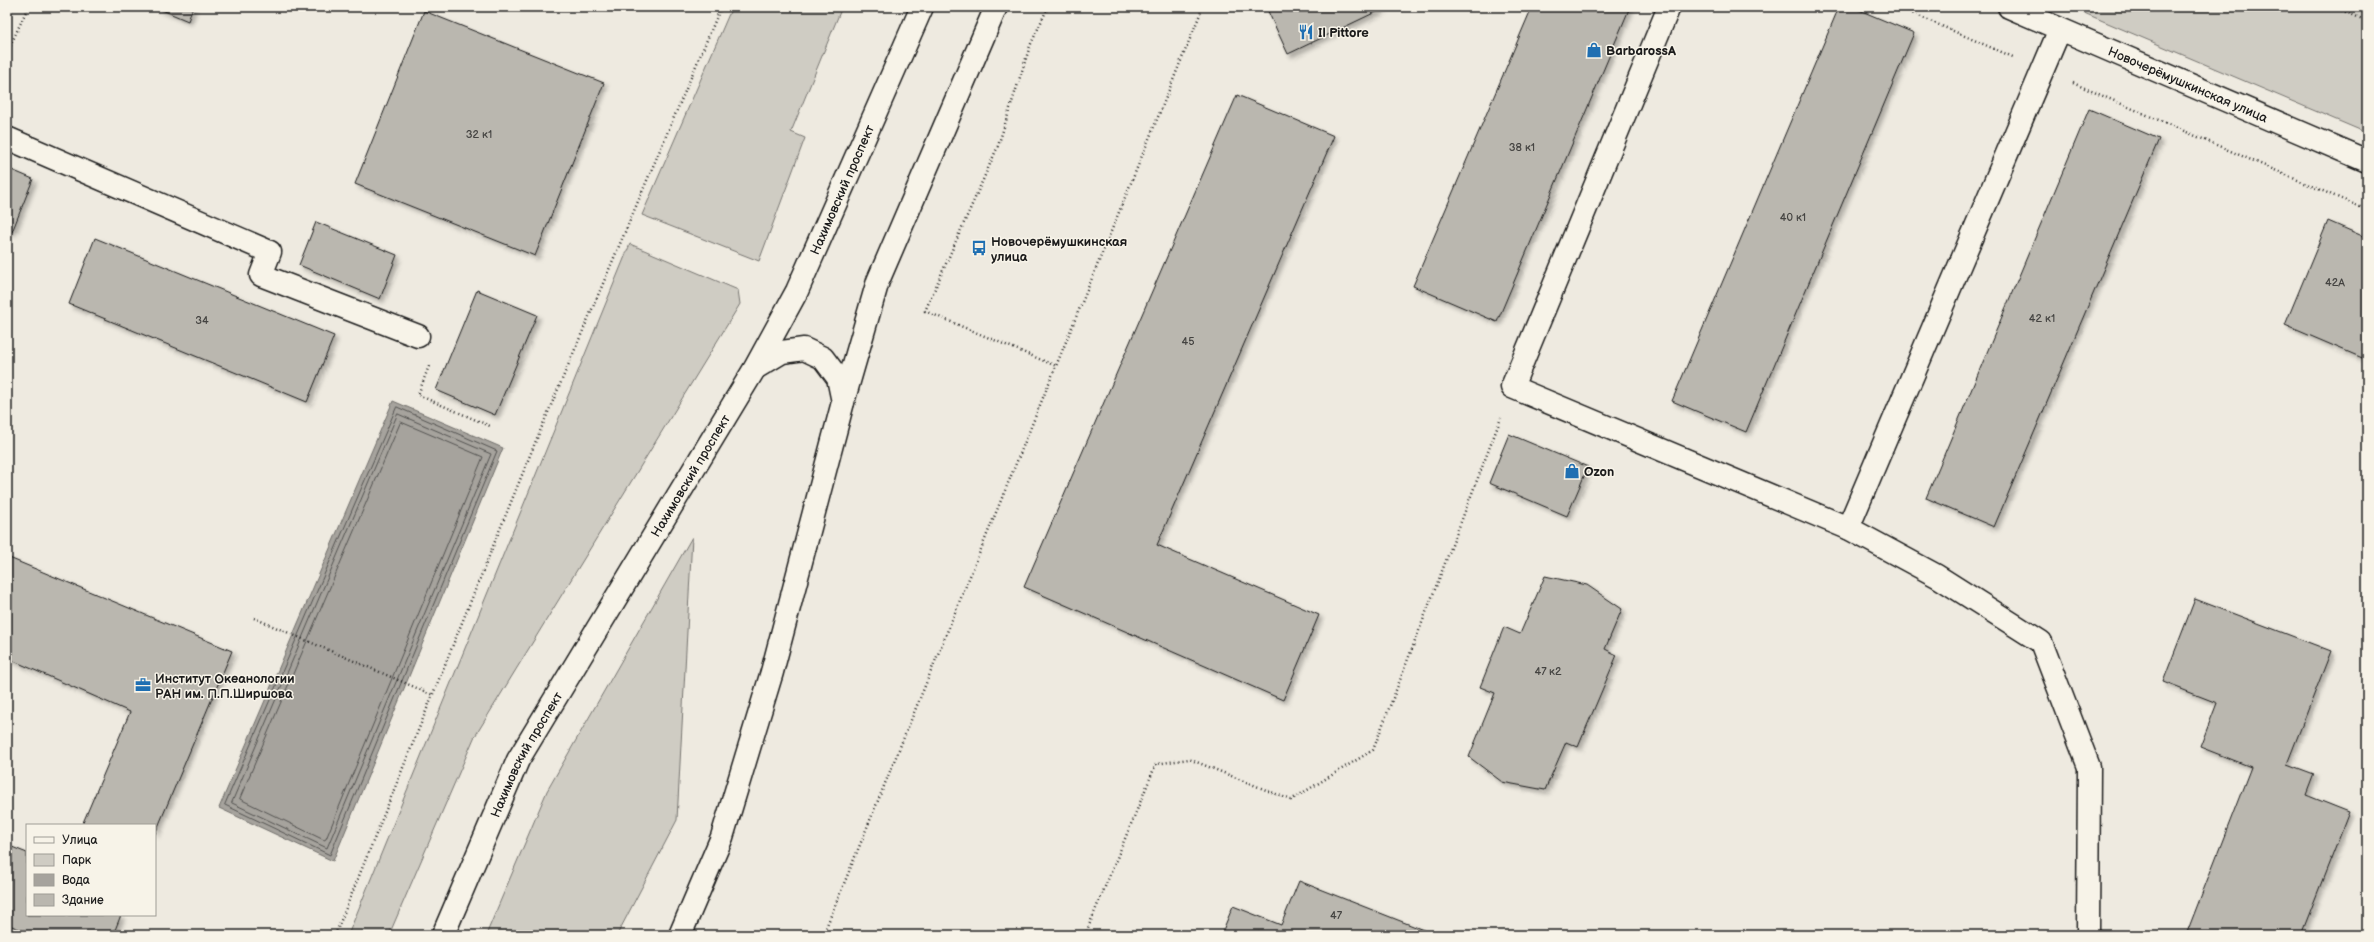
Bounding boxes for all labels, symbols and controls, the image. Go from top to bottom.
restaurant icon: Il Pittore [1297,23,1315,41]
place label: Il Pittore [1318,25,1369,41]
shop icon: BarbarossA [1585,41,1603,59]
place label: BarbarossA [1606,43,1676,59]
street label: Новочерёмушкинская улица [2105,44,2270,126]
street label: Нахимовский проспект [807,123,878,257]
house number: 32 к1 [466,128,492,141]
house number: 38 к1 [1509,141,1535,154]
house number: 40 к1 [1780,211,1806,224]
place label: Новочерёмушкинская улица [991,234,1127,265]
bus stop icon: Новочерёмушкинская улица [970,239,988,257]
house number: 42А [2325,276,2345,289]
house number: 42 к1 [2029,312,2055,325]
house number: 34 [195,314,209,327]
house number: 45 [1181,335,1195,348]
street label: Нахимовский проспект [648,412,734,540]
shop icon: Ozon [1563,462,1581,480]
place label: Ozon [1584,464,1614,480]
house number: 47 к2 [1535,665,1562,678]
place label: Институт Океанологии РАН им. П.П.Ширшова [155,671,294,702]
office icon: Институт Океанологии РАН им. П.П.Ширшова [134,676,152,694]
street label: Нахимовский проспект [487,689,566,820]
legend [26,824,156,916]
text: Улица [62,833,98,848]
text: Парк [62,853,92,868]
text: Вода [62,873,90,888]
text: Здание [62,893,104,908]
house number: 47 [1330,909,1343,922]

